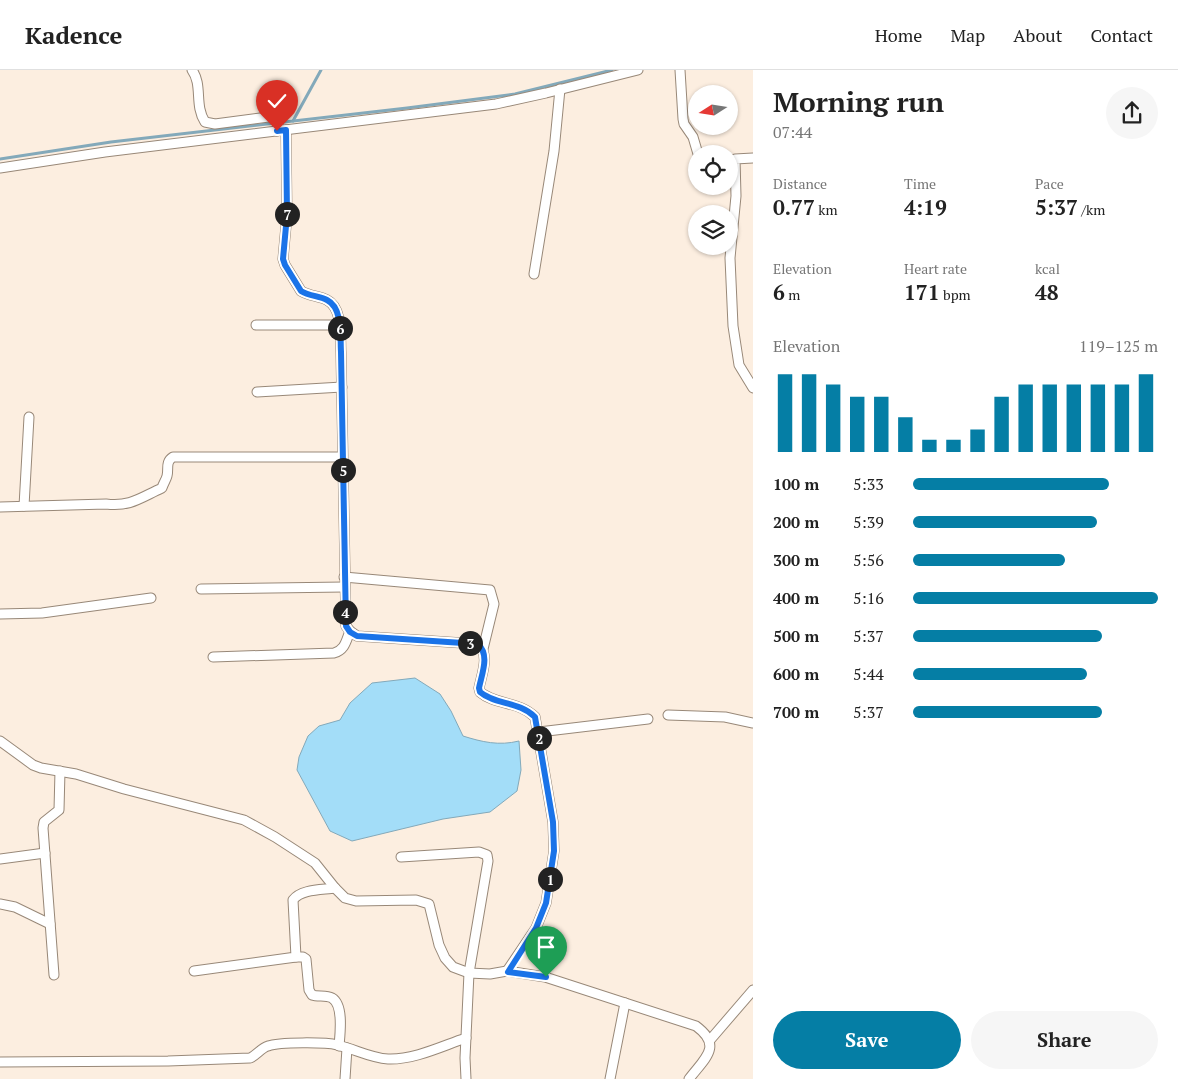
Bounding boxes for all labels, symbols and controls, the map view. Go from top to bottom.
text: Kadence [25,19,122,51]
text: Home [875,23,922,47]
text: Map [950,23,985,47]
text: About [1013,23,1062,47]
text: Contact [1090,23,1153,47]
pin [256,80,298,131]
text: Morning run [773,83,944,120]
north arrow [688,85,738,135]
map controls [688,85,738,255]
icon: check [263,87,291,115]
button: share [1106,87,1158,139]
text: 07:44 [773,121,812,143]
button: locate [688,145,738,195]
text: Distance [773,174,827,193]
text: Time [904,174,936,193]
text: Pace [1035,174,1064,193]
text: 0.77 [773,193,815,221]
text: 4:19 [904,193,947,221]
text: 5:37 [1035,193,1078,221]
text: km [815,200,838,219]
text: /km [1078,200,1105,219]
pin: 7 [274,202,300,226]
text: 7 [284,205,291,224]
button: layers [688,205,738,255]
text: Elevation [773,259,832,278]
text: Heart rate [904,259,967,278]
text: kcal [1035,259,1060,278]
text: 6 [773,278,785,306]
text: 171 [904,278,940,306]
text: 48 [1035,278,1059,306]
text: m [785,285,800,304]
text: bpm [940,285,971,304]
pin: 6 [328,316,352,340]
text: 6 [337,319,344,338]
text: Elevation [773,335,840,357]
text: 119–125 m [1079,335,1158,357]
pin: 5 [330,458,356,482]
text: 5 [340,461,347,480]
text: 100 m [773,473,819,495]
text: 5:33 [853,473,884,495]
text: 200 m [773,511,819,533]
text: 5:39 [853,511,884,533]
text: 300 m [773,549,819,571]
text: 5:56 [853,549,884,571]
text: 400 m [773,587,819,609]
text: 5:16 [853,587,884,609]
pin: 4 [332,600,358,624]
text: 4 [342,603,349,622]
text: 500 m [773,625,819,647]
text: 5:37 [853,625,884,647]
pin: 3 [458,630,482,656]
text: 3 [467,634,474,653]
text: 600 m [773,663,819,685]
text: 5:44 [853,663,884,685]
text: 700 m [773,701,819,723]
text: 5:37 [853,701,884,723]
pin: 2 [526,726,552,750]
text: 2 [536,729,543,748]
pin: 1 [538,866,562,892]
text: 1 [547,870,554,889]
pin [525,926,567,977]
icon: arrive [532,933,560,961]
button: Save [773,1011,961,1069]
button: Share [971,1011,1158,1069]

